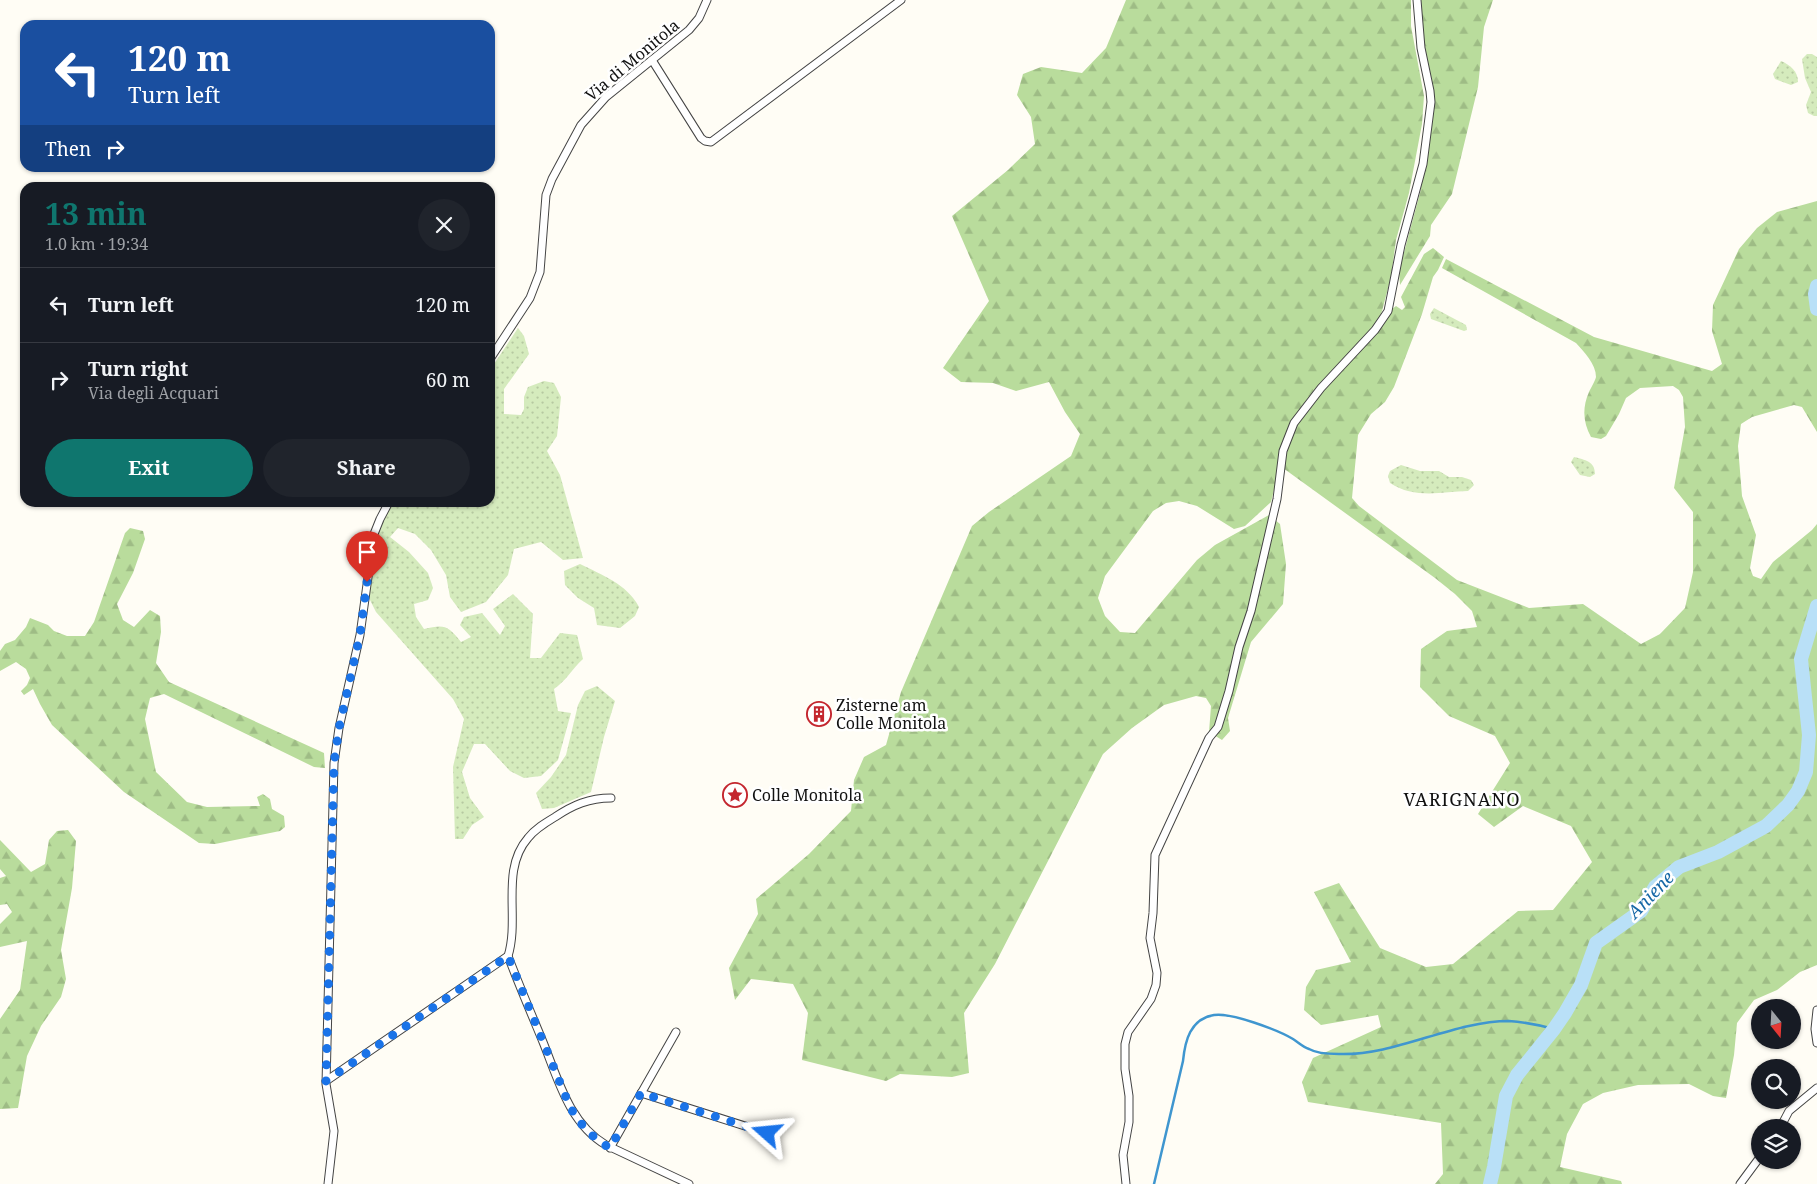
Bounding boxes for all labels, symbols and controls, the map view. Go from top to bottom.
street label: Via di Monitola [580,14,684,106]
text: 120 m [128,34,231,81]
icon: left [45,40,110,105]
text: Turn left [128,79,220,109]
icon: right [101,135,129,163]
text: Then [45,136,91,162]
text: 13 min [45,193,147,234]
button: close [418,199,470,251]
text: 1.0 km · 19:34 [45,233,148,255]
icon: left [45,291,73,319]
text: Turn left [88,292,174,318]
text: 120 m [415,292,470,318]
text: Turn right [88,356,188,382]
icon: right [45,366,73,394]
text: 60 m [426,367,470,393]
text: Via degli Acquari [88,382,219,404]
button: Exit [45,439,253,497]
button: Share [263,439,470,497]
pin [346,531,388,582]
icon: arrive [353,538,381,566]
place label: Zisterne am Colle Monitola [836,694,946,734]
building icon: Zisterne am Colle Monitola [806,701,832,727]
place icon: Colle Monitola [722,782,748,808]
place label: Colle Monitola [752,784,862,806]
district label: VARIGNANO [1403,787,1521,811]
water label: Aniene [1620,865,1679,925]
north arrow [1751,999,1801,1049]
map controls [1751,999,1801,1169]
button: search [1751,1059,1801,1109]
position arrow [740,1106,792,1158]
button: layers [1751,1119,1801,1169]

